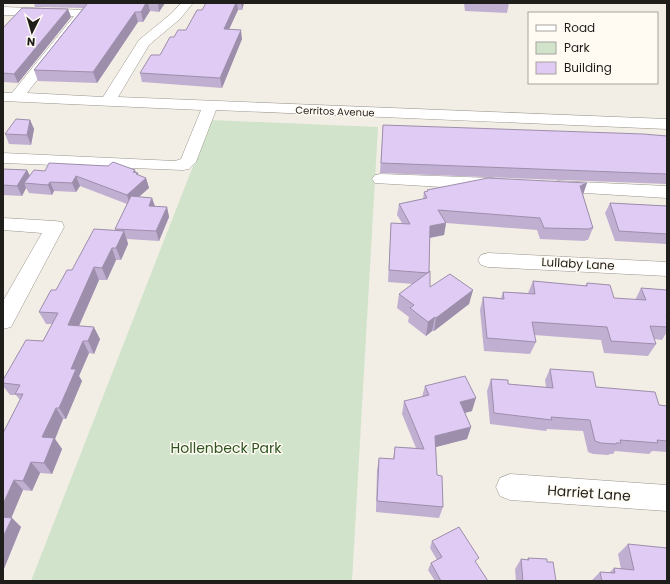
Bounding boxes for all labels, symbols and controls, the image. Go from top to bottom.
north arrow [12,12,52,52]
legend [528,12,658,84]
text: Road [564,19,595,36]
text: N [26,34,36,50]
text: Park [564,39,591,56]
text: Building [564,59,612,76]
street label: Cerritos Avenue [295,103,375,120]
street label: Lullaby Lane [541,253,615,274]
park label: Hollenbeck Park [171,438,282,458]
street label: Harriet Lane [547,480,632,506]

